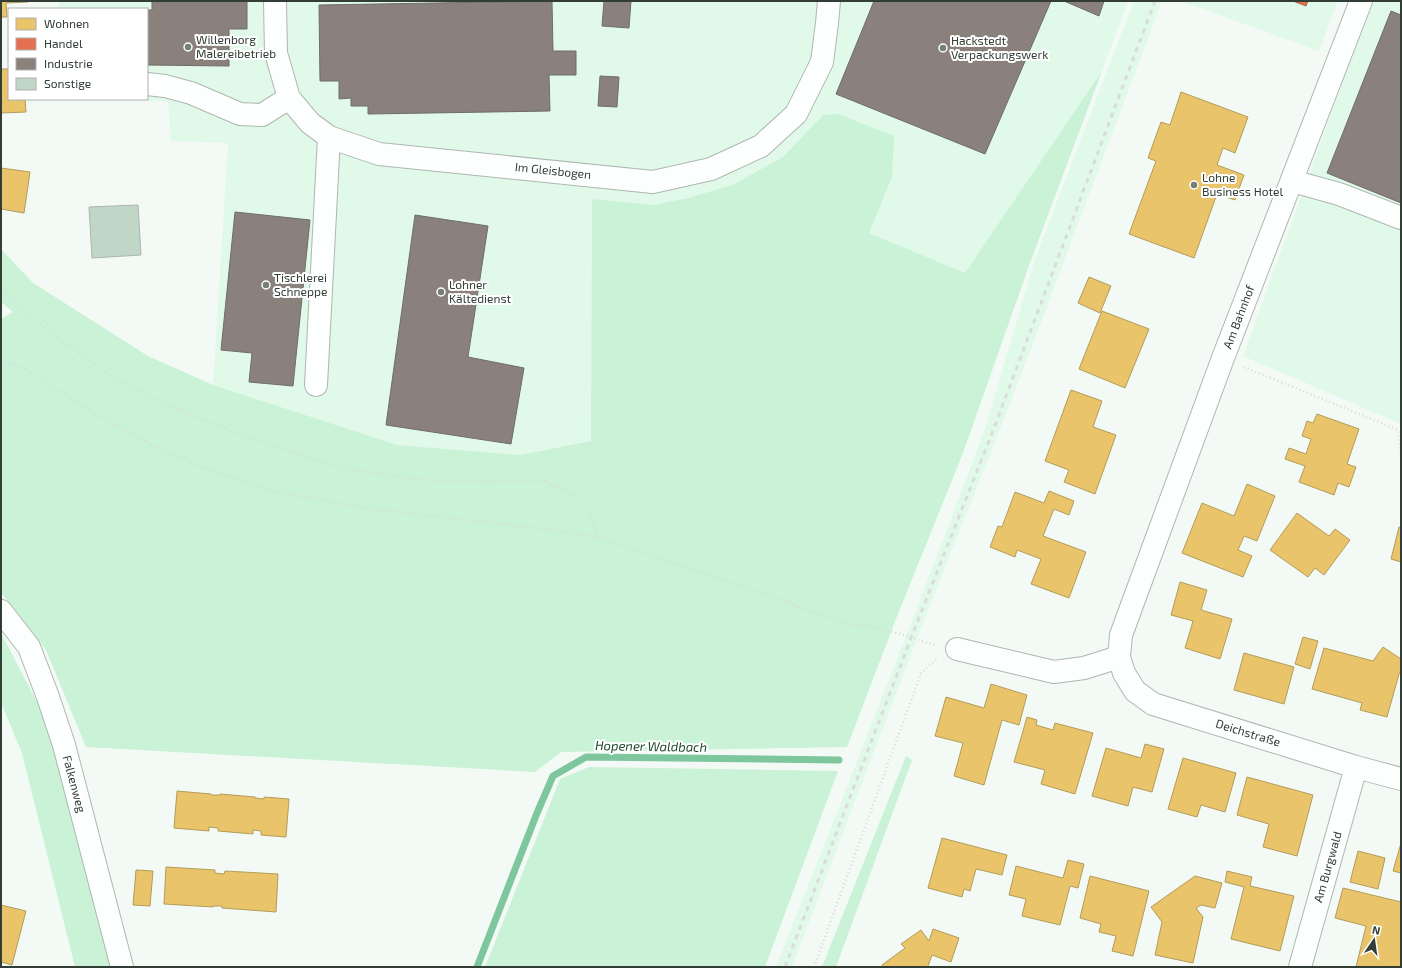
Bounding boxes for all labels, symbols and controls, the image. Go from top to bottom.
legend [8,8,148,100]
text: Wohnen [44,16,89,30]
place label: Willenborg Malereibetrieb [196,32,276,60]
place label: Hackstedt Verpackungswerk [951,33,1048,61]
text: Handel [44,36,83,50]
marker: Willenborg Malereibetrieb [183,42,193,52]
marker: Hackstedt Verpackungswerk [938,43,948,53]
text: Industrie [44,56,93,70]
text: Sonstige [44,76,91,90]
street label: Im Gleisbogen [514,159,592,181]
place label: Lohne Business Hotel [1202,170,1283,198]
marker: Lohne Business Hotel [1189,180,1199,190]
place label: Tischlerei Schneppe [274,270,327,298]
place label: Lohner Kältedienst [449,277,512,305]
marker: Tischlerei Schneppe [261,280,271,290]
street label: Am Bahnhof [1220,282,1257,350]
marker: Lohner Kältedienst [436,287,446,297]
street label: Deichstraße [1214,716,1282,749]
water label: Hopener Waldbach [595,737,707,755]
street label: Falkenweg [61,754,89,814]
street label: Am Burgwald [1310,830,1344,904]
north arrow [1354,920,1394,960]
text: N [1371,923,1382,937]

